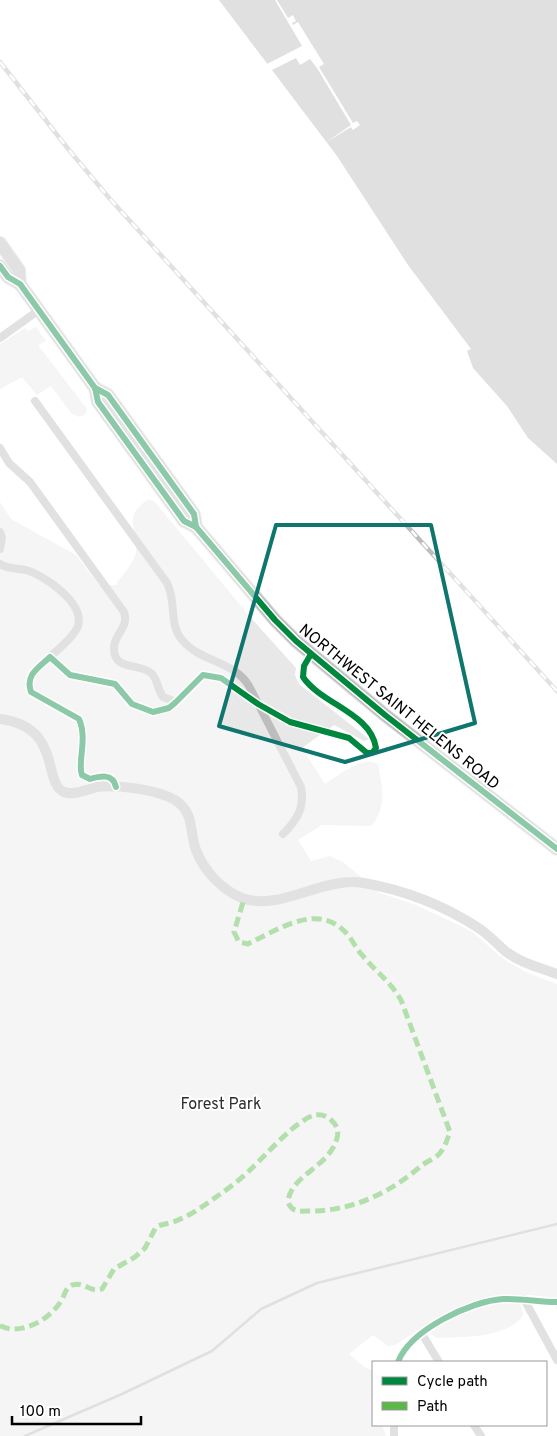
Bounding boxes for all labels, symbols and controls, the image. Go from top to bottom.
street label: NORTHWEST SAINT HELENS ROAD [294,620,503,795]
park label: Forest Park [180,1095,262,1115]
legend [372,1361,547,1426]
text: Cycle path [417,1373,488,1392]
scale bar [12,1394,141,1426]
text: Path [417,1398,448,1417]
text: 100 m [20,1403,61,1422]

